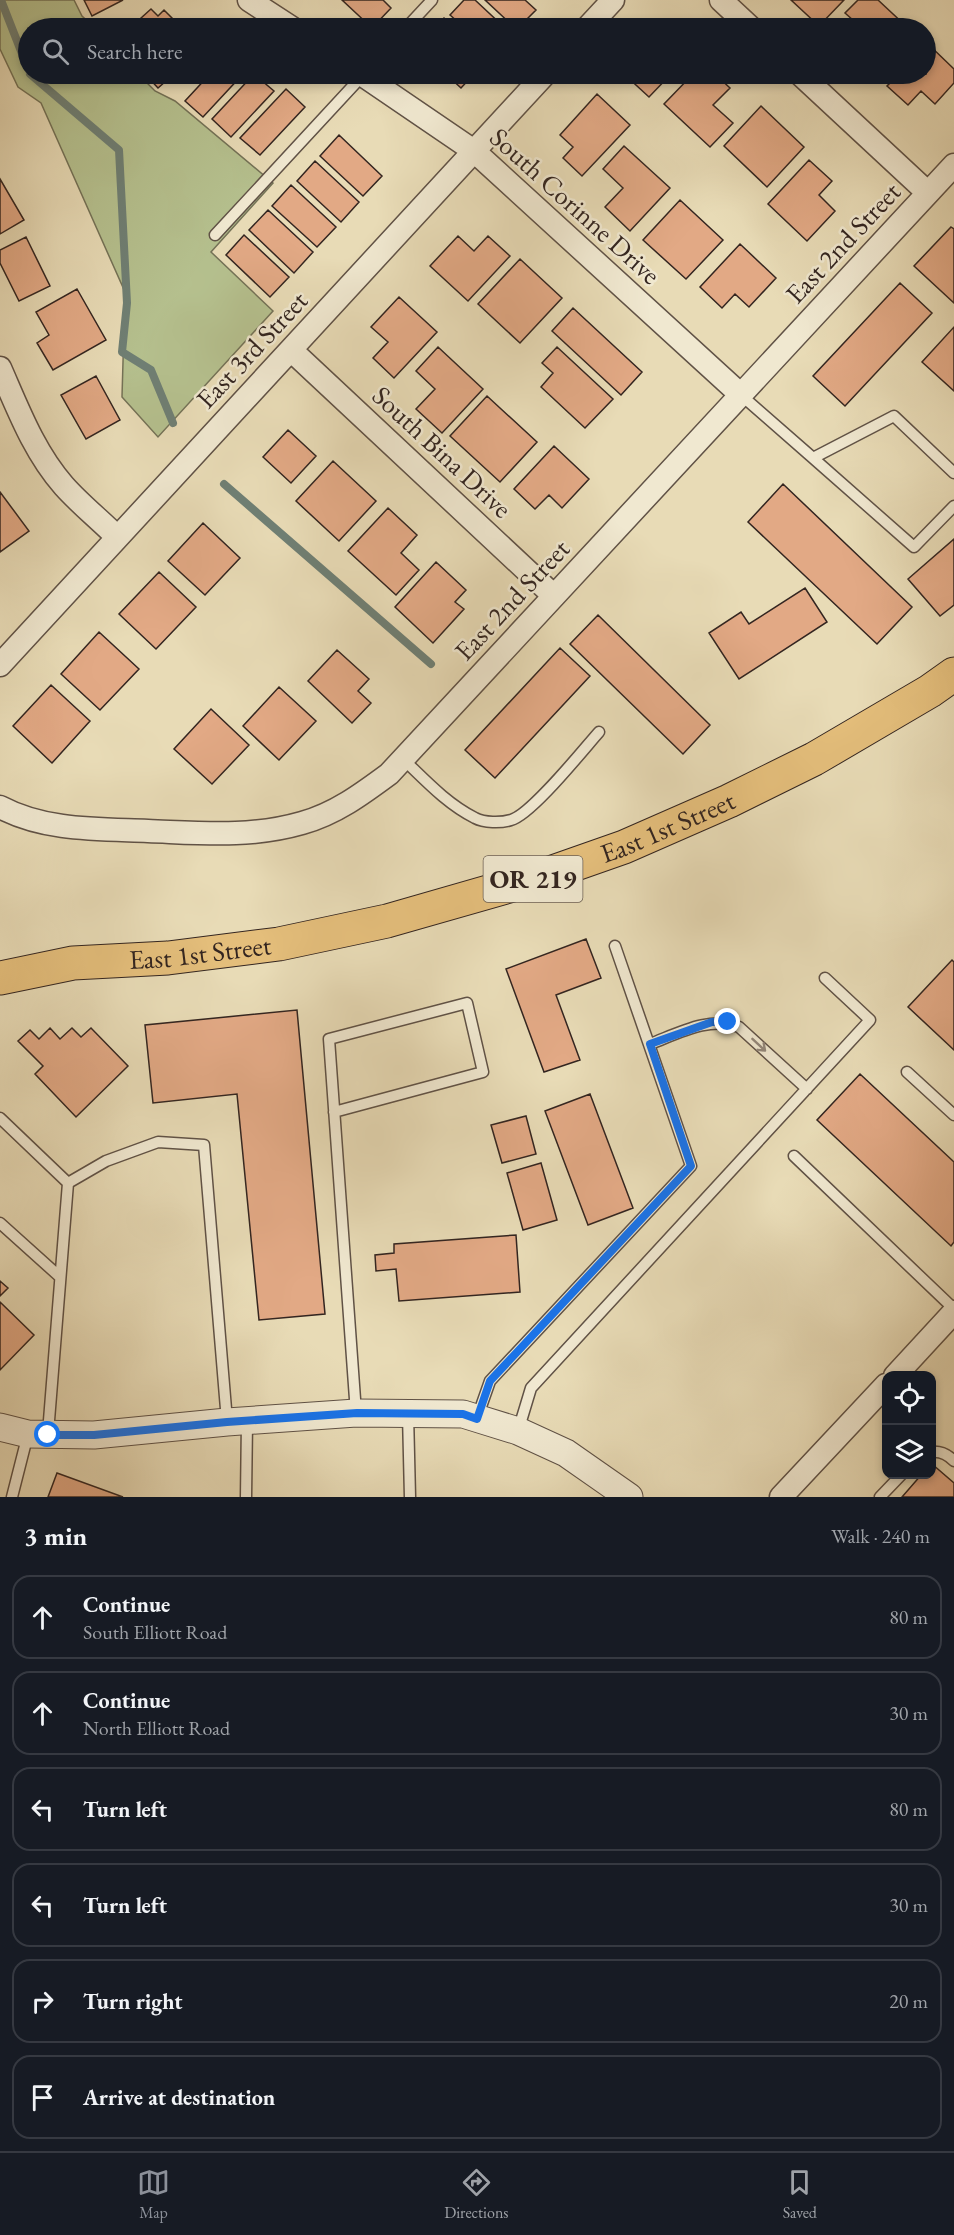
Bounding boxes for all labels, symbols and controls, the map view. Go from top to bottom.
search box [18,18,936,84]
icon: search [39,35,72,68]
text: Search here [87,37,182,66]
street label: South Corinne Drive [483,120,668,292]
street label: East 2nd Street [777,174,908,311]
street label: East 3rd Street [188,283,315,416]
street label: South Bina Drive [365,378,520,525]
street label: East 2nd Street [446,531,577,668]
street label: East 1st Street [596,783,741,871]
road number: OR 219 [484,856,582,902]
street label: East 1st Street [128,927,274,977]
route end [714,1008,740,1034]
one-way arrow [752,1038,767,1052]
map controls [882,1371,936,1479]
button: locate [882,1371,936,1425]
route start [34,1421,60,1447]
button: layers [882,1425,936,1479]
text: 3 min [24,1519,87,1553]
text: Walk · 240 m [831,1523,930,1549]
text: Continue [83,1590,170,1619]
icon: ahead [26,1601,59,1634]
text: 80 m [889,1604,928,1630]
text: South Elliott Road [83,1619,227,1645]
text: Continue [83,1686,170,1715]
icon: ahead [26,1697,59,1730]
text: 30 m [889,1700,928,1726]
text: North Elliott Road [83,1715,230,1741]
icon: left [26,1793,59,1826]
text: Turn left [83,1795,167,1824]
text: 80 m [889,1796,928,1822]
icon: left [26,1889,59,1922]
text: Turn left [83,1891,167,1920]
text: 30 m [889,1892,928,1918]
icon: right [26,1985,59,2018]
text: Turn right [83,1987,182,2016]
text: 20 m [889,1988,928,2014]
icon: arrive [26,2081,59,2114]
text: Arrive at destination [83,2083,275,2112]
tab: Map [137,2166,170,2223]
tab: Directions [444,2166,509,2223]
tab: Saved [783,2166,817,2223]

